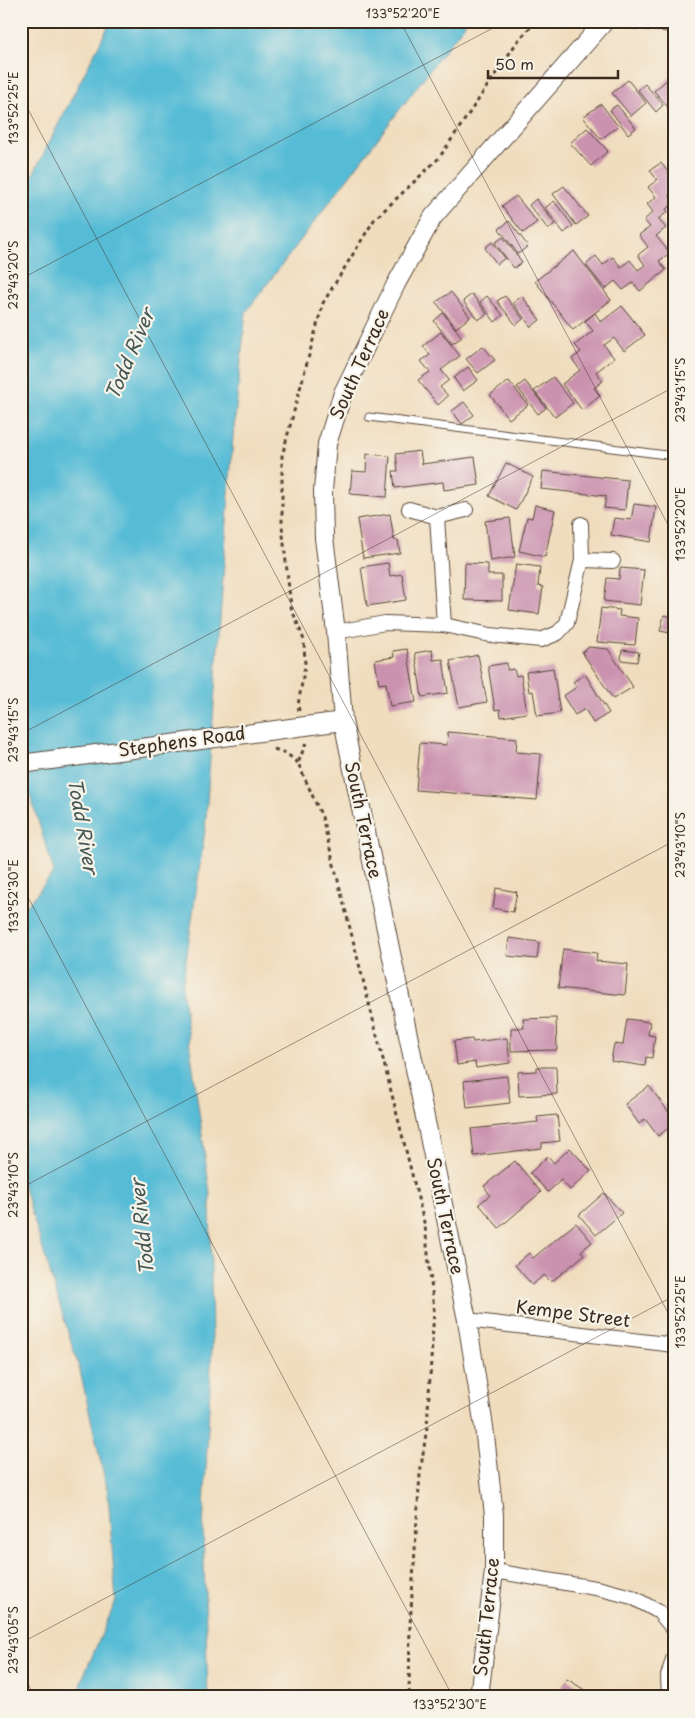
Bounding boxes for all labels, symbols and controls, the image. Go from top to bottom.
text: 133°52'20"E [366,4,440,22]
scale bar [488,48,618,80]
text: 50 m [495,52,534,75]
text: 133°52'25"E [4,71,22,145]
text: 23°43'20"S [4,241,22,309]
water label: Todd River [97,301,162,403]
street label: South Terrace [322,304,395,423]
text: 23°43'15"S [671,358,689,422]
text: 133°52'20"E [671,487,689,561]
text: 23°43'15"S [4,698,22,762]
street label: Stephens Road [116,718,247,763]
street label: South Terrace [339,759,390,881]
water label: Todd River [62,776,107,878]
text: 23°43'10"S [671,812,689,878]
text: 133°52'30"E [4,859,22,933]
text: 23°43'10"S [4,1152,22,1218]
street label: South Terrace [421,1155,472,1277]
water label: Todd River [122,1175,160,1276]
text: 133°52'25"E [671,1275,689,1349]
street label: Kempe Street [515,1292,632,1333]
street label: South Terrace [466,1556,505,1677]
text: 23°43'05"S [4,1606,22,1674]
text: 133°52'30"E [413,1695,487,1713]

